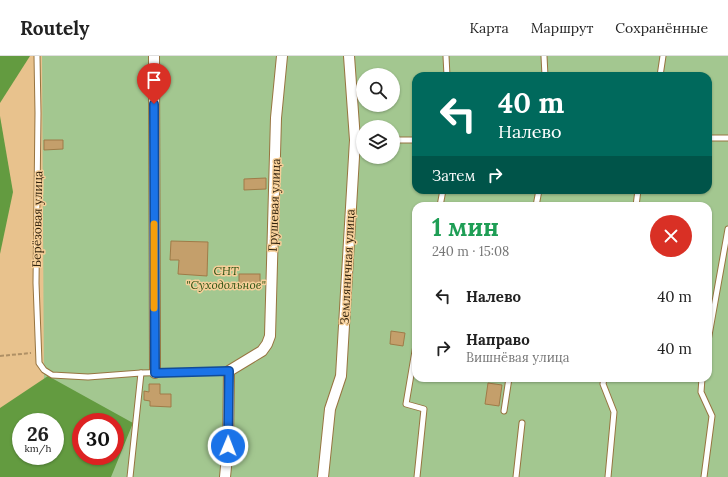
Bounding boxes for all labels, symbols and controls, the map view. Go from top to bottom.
text: Routely [20,16,90,40]
text: Карта [469,19,509,37]
text: Маршрут [531,19,593,37]
text: Сохранённые [615,19,708,37]
pin [137,63,171,104]
map controls [356,68,400,164]
button: search [356,68,400,112]
icon: arrive [143,69,165,91]
text: 40 m [498,85,564,121]
icon: left [432,88,484,140]
button: layers [356,120,400,164]
text: Налево [498,120,562,143]
street label: Грушевая улица [265,158,283,252]
icon: right [484,164,506,186]
text: Затем [432,166,476,185]
street label: Берёзовая улица [29,170,45,268]
street label: Земляничная улица [336,209,358,325]
text: 1 мин [432,212,499,243]
button: close [650,215,692,257]
text: 240 m · 15:08 [432,243,509,260]
park label: СНТ "Суходольное" [186,263,266,292]
icon: left [432,285,454,307]
text: Налево [466,287,521,306]
text: 40 m [657,287,692,306]
text: Направо [466,330,530,349]
icon: right [432,337,454,359]
text: 40 m [657,339,692,358]
text: Вишнёвая улица [466,349,570,366]
speed limit sign: 30 [72,413,124,465]
text: 26 [27,421,49,446]
position arrow [207,425,249,467]
text: km/h [24,442,52,455]

